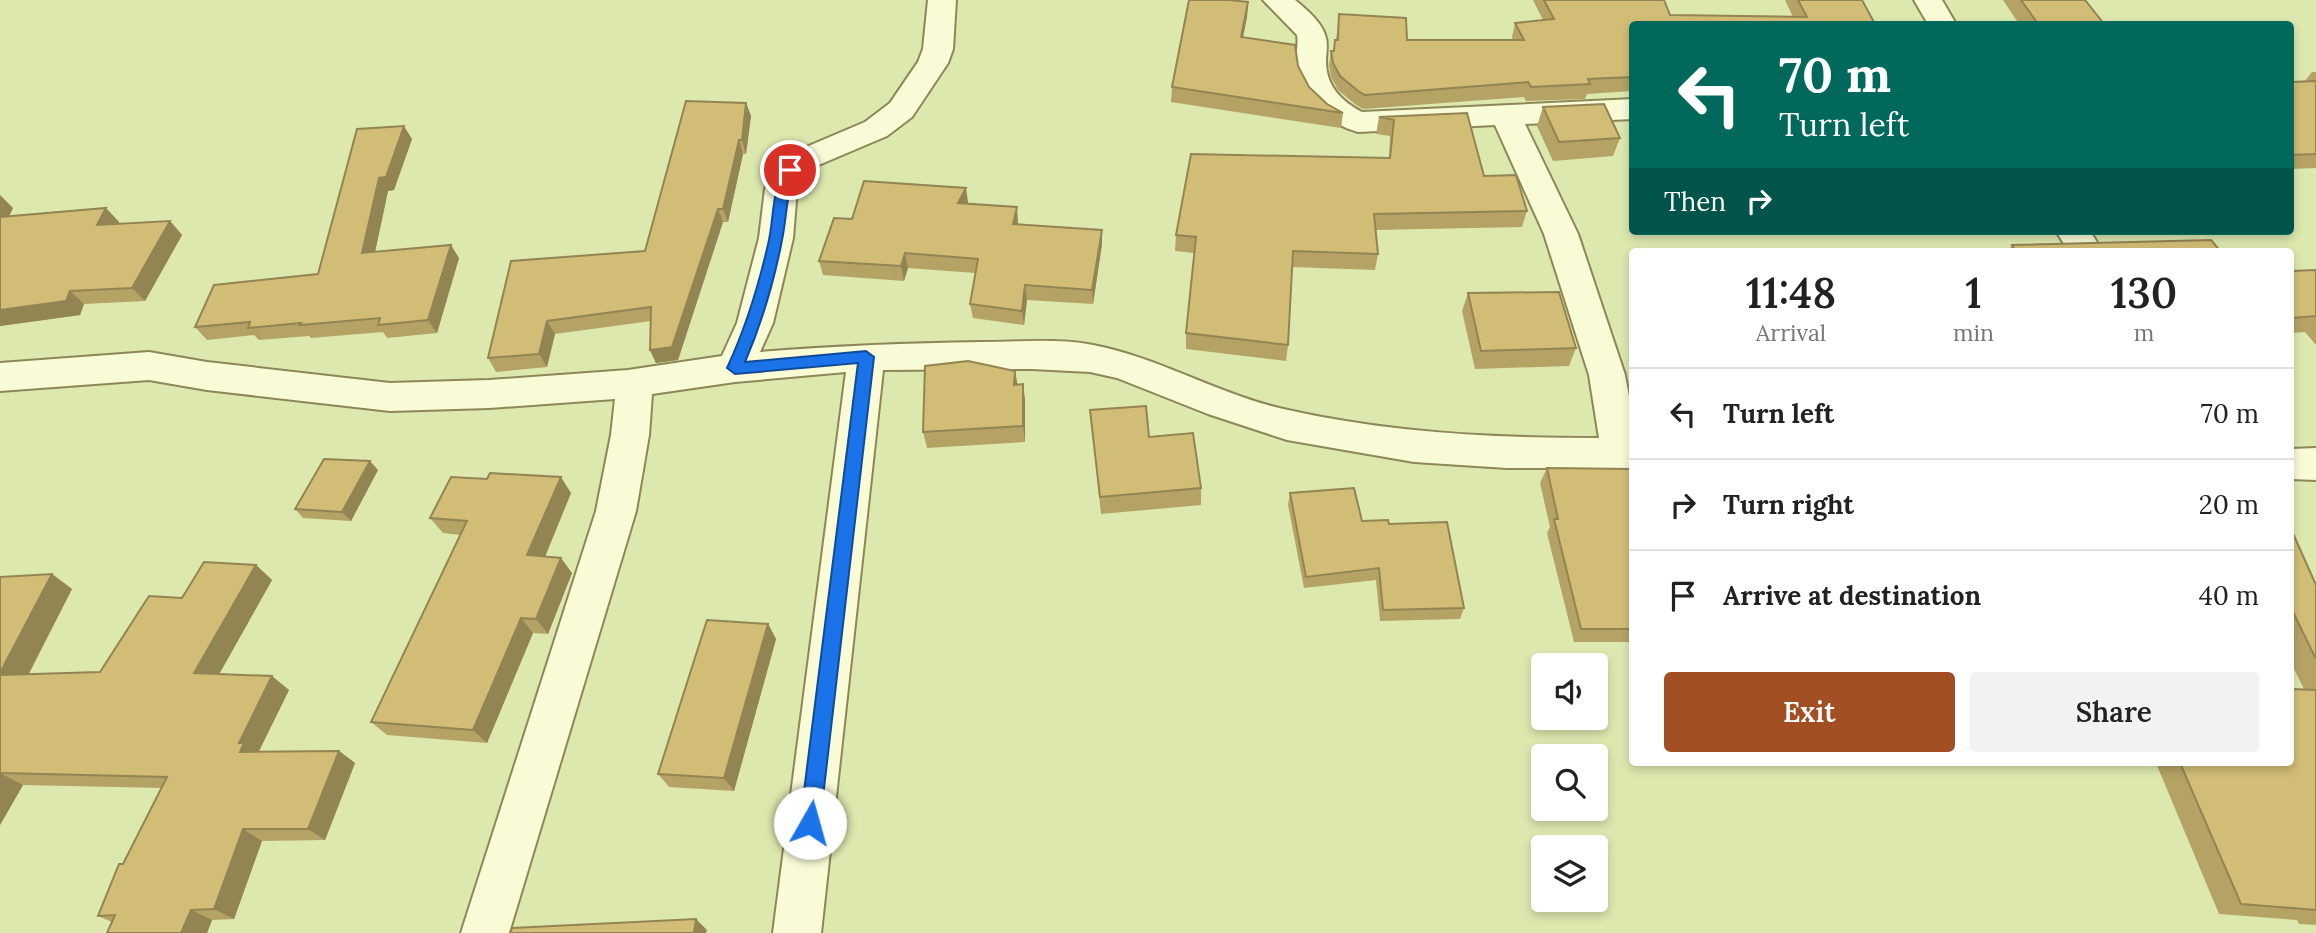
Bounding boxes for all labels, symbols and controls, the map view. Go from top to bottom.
text: 70 m [1779,43,1891,105]
icon: left [1664,49,1755,140]
text: Turn left [1779,104,1909,145]
pin [760,140,820,200]
icon: arrive [771,151,809,189]
icon: right [1740,182,1778,220]
text: Then [1664,185,1726,218]
text: 11:48 [1746,266,1836,320]
text: 1 [1965,266,1982,320]
text: 130 [2111,266,2177,320]
text: Arrival [1756,318,1826,347]
text: min [1953,318,1994,347]
text: m [2134,318,2154,347]
icon: left [1664,395,1702,433]
text: Turn left [1723,397,1834,430]
text: 70 m [2201,397,2259,430]
icon: right [1664,486,1702,524]
text: Turn right [1723,488,1854,521]
text: 20 m [2199,488,2259,521]
icon: arrive [1664,577,1702,615]
text: Arrive at destination [1723,579,1981,612]
text: 40 m [2199,579,2259,612]
map controls [1531,653,1608,912]
button: sound [1531,653,1608,730]
button: Exit [1664,672,1955,752]
button: Share [1969,672,2259,752]
button: search [1531,744,1608,821]
position arrow [773,786,847,860]
button: layers [1531,835,1608,912]

